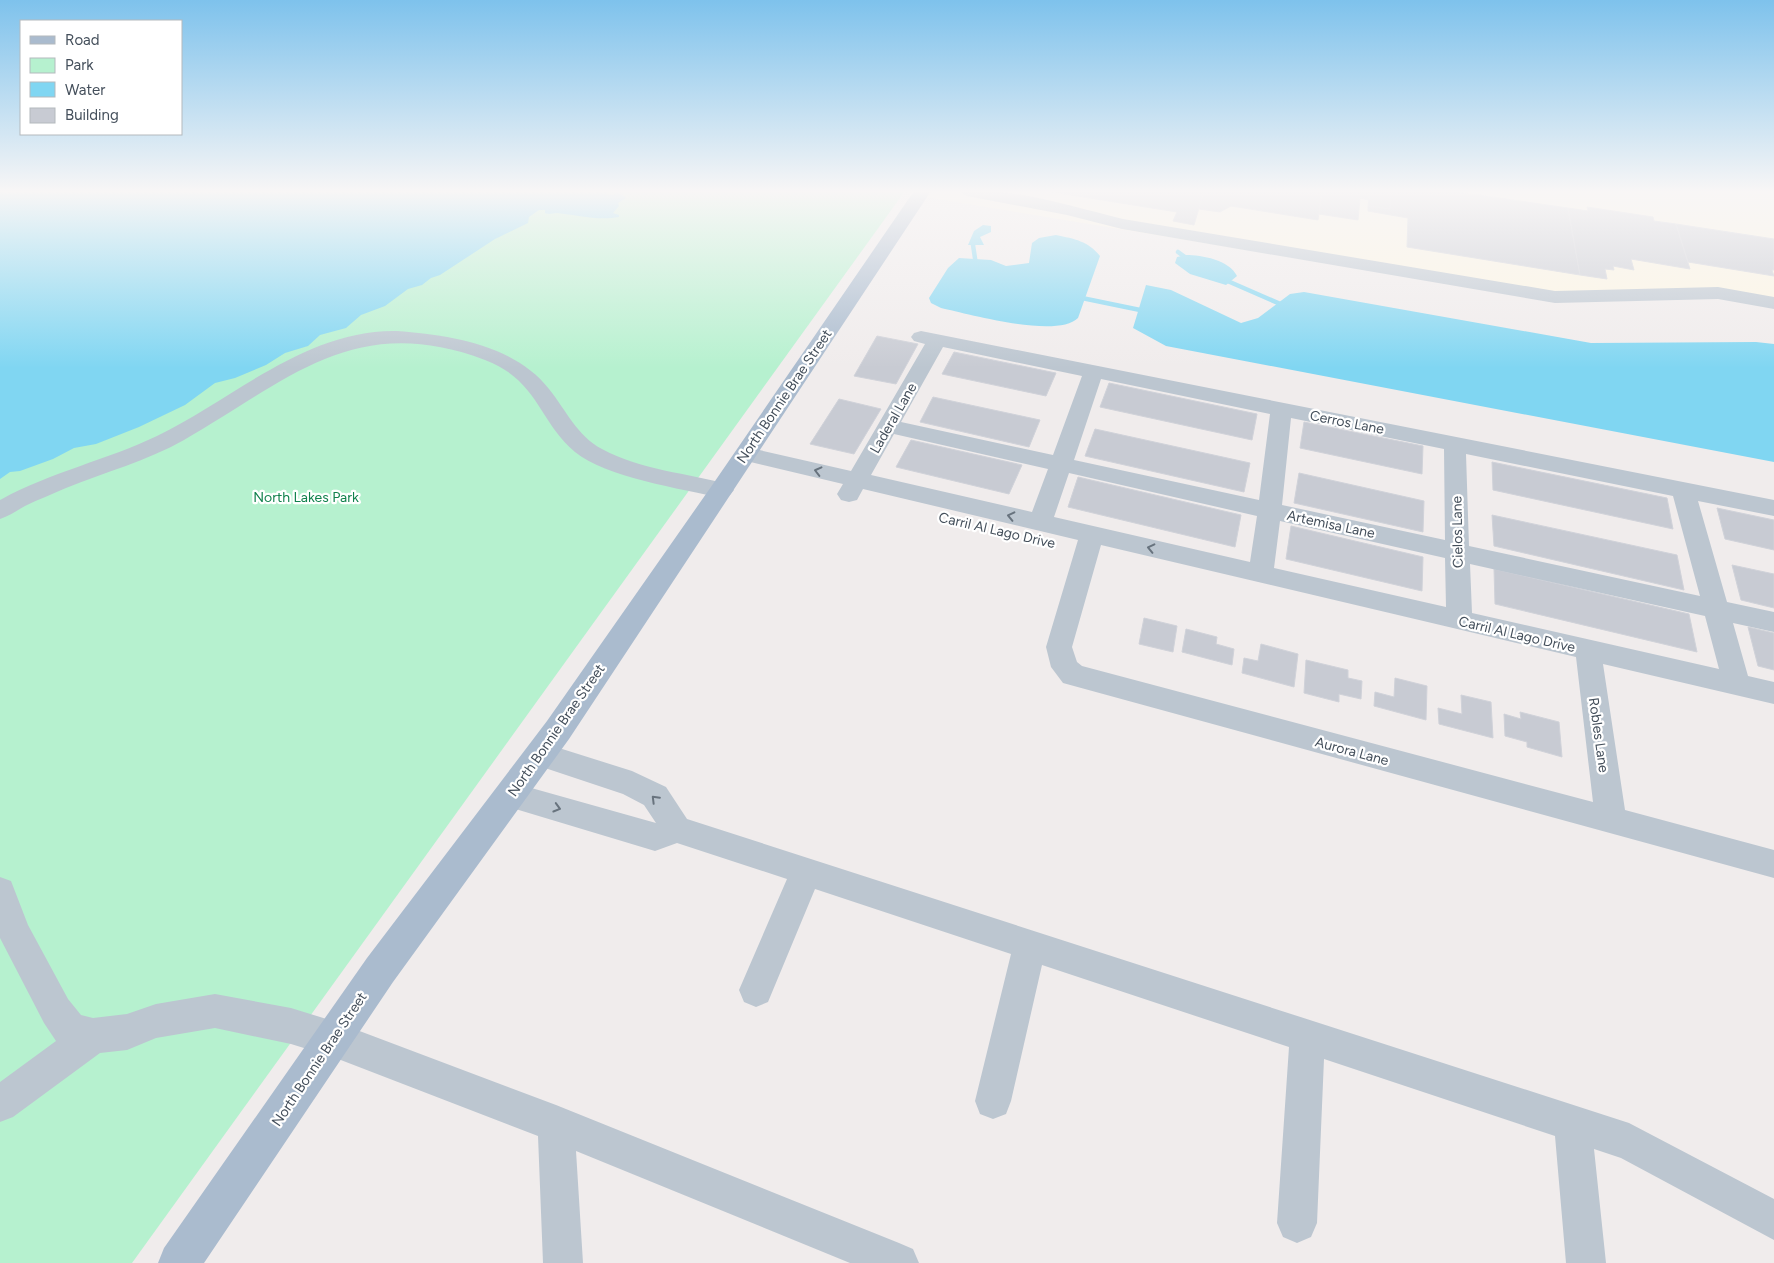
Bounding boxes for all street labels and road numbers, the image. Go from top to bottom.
street label: North Bonnie Brae Street [733,326,836,466]
street label: Laderal Lane [866,380,921,457]
street label: Cerros Lane [1308,407,1386,438]
street label: Cielos Lane [1448,495,1467,568]
street label: Artemisa Lane [1285,507,1377,542]
street label: Carril Al Lago Drive [937,509,1057,552]
street label: Carril Al Lago Drive [1457,613,1577,656]
street label: North Bonnie Brae Street [504,661,609,800]
street label: Robles Lane [1585,696,1612,774]
street label: Aurora Lane [1313,734,1391,770]
street label: North Bonnie Brae Street [268,989,371,1129]

